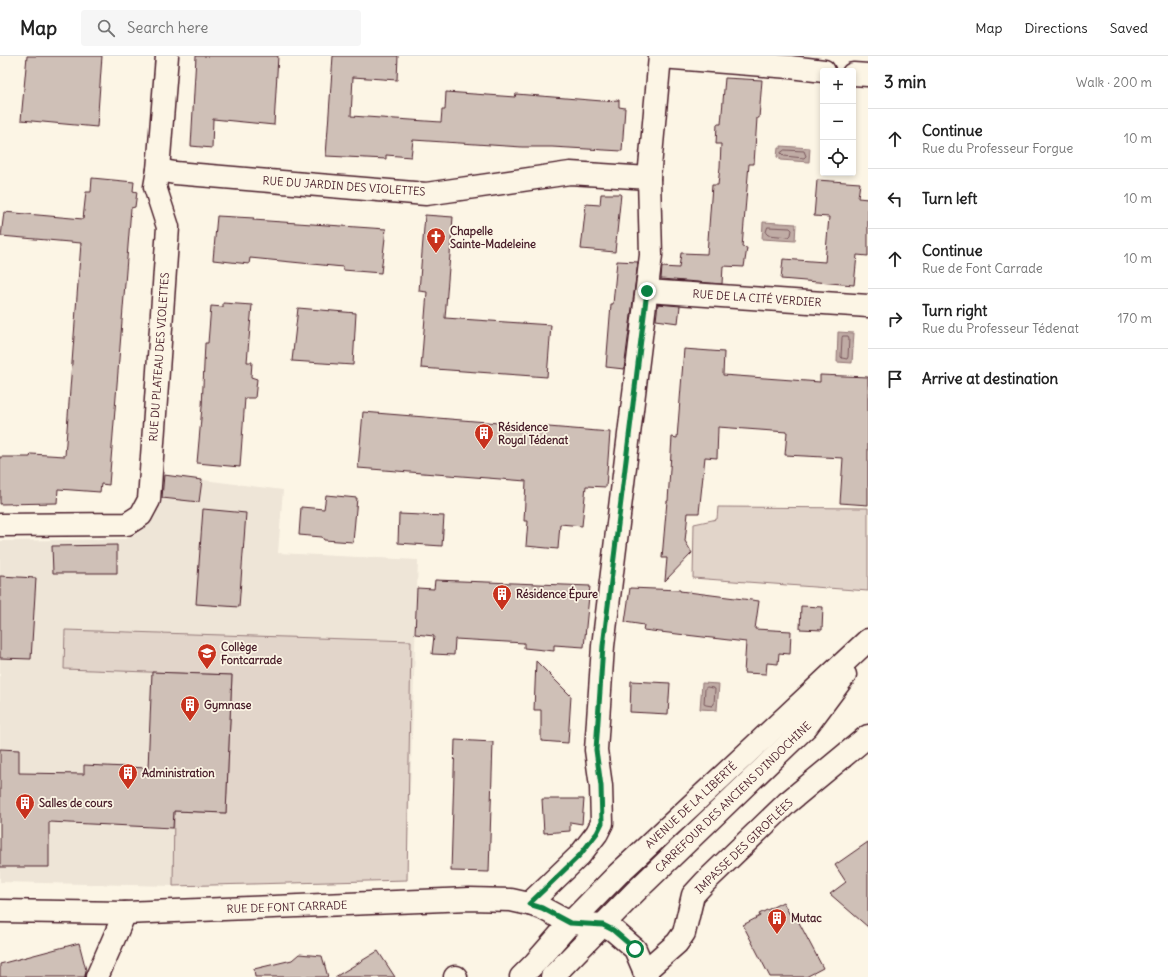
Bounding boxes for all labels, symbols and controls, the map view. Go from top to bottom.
search box [81,10,361,46]
text: Map [20,16,57,40]
icon: search [95,17,117,39]
text: Search here [127,18,208,37]
text: Map [975,19,1002,37]
text: Directions [1024,19,1088,37]
text: Saved [1110,19,1148,37]
map controls [820,68,856,176]
button: + [820,68,856,104]
text: 3 min [884,71,926,93]
text: Walk · 200 m [1076,74,1152,91]
button: − [820,104,856,140]
text: Continue [922,121,983,140]
icon: ahead [884,128,906,150]
text: 10 m [1124,130,1152,147]
button: locate [820,140,856,176]
text: Rue du Professeur Forgue [922,140,1073,157]
street label: RUE DU JARDIN DES VIOLETTES [262,173,426,199]
icon: left [884,188,906,210]
text: Turn left [922,189,977,208]
text: 10 m [1124,190,1152,207]
place label: Chapelle Sainte-Madeleine [450,224,536,251]
church icon: Chapelle Sainte-Madeleine [425,226,447,254]
text: Continue [922,241,983,260]
icon: ahead [884,248,906,270]
text: 10 m [1124,250,1152,267]
text: Rue de Font Carrade [922,260,1043,277]
street label: RUE DU PLATEAU DES VIOLETTES [146,272,172,442]
route end [638,282,656,300]
street label: RUE DE LA CITÉ VERDIER [692,286,822,309]
text: Turn right [922,301,987,320]
icon: right [884,308,906,330]
text: 170 m [1117,310,1152,327]
text: Rue du Professeur Tédenat [922,320,1079,337]
icon: arrive [884,368,906,390]
text: Arrive at destination [922,369,1058,388]
place label: Résidence Royal Tédenat [498,420,569,448]
building icon: Résidence Royal Tédenat [473,422,495,450]
building icon: Résidence Épure [491,583,513,611]
place label: Résidence Épure [516,586,598,602]
place label: Collège Fontcarrade [221,640,282,667]
school or university icon: Collège Fontcarrade [196,642,218,670]
building icon: Gymnase [179,694,201,722]
place label: Gymnase [204,698,251,713]
street label: CARREFOUR DES ANCIENS D'INDOCHINE [652,719,814,875]
street label: AVENUE DE LA LIBERTÉ [642,758,740,851]
building icon: Administration [117,762,139,790]
place label: Administration [142,766,215,780]
building icon: Salles de cours [14,792,36,820]
street label: IMPASSE DES GIROFLÉES [691,795,796,896]
place label: Salles de cours [39,796,112,810]
street label: RUE DE FONT CARRADE [226,898,348,916]
building icon: Mutac [766,907,788,935]
place label: Mutac [791,911,822,925]
route start [626,940,644,958]

